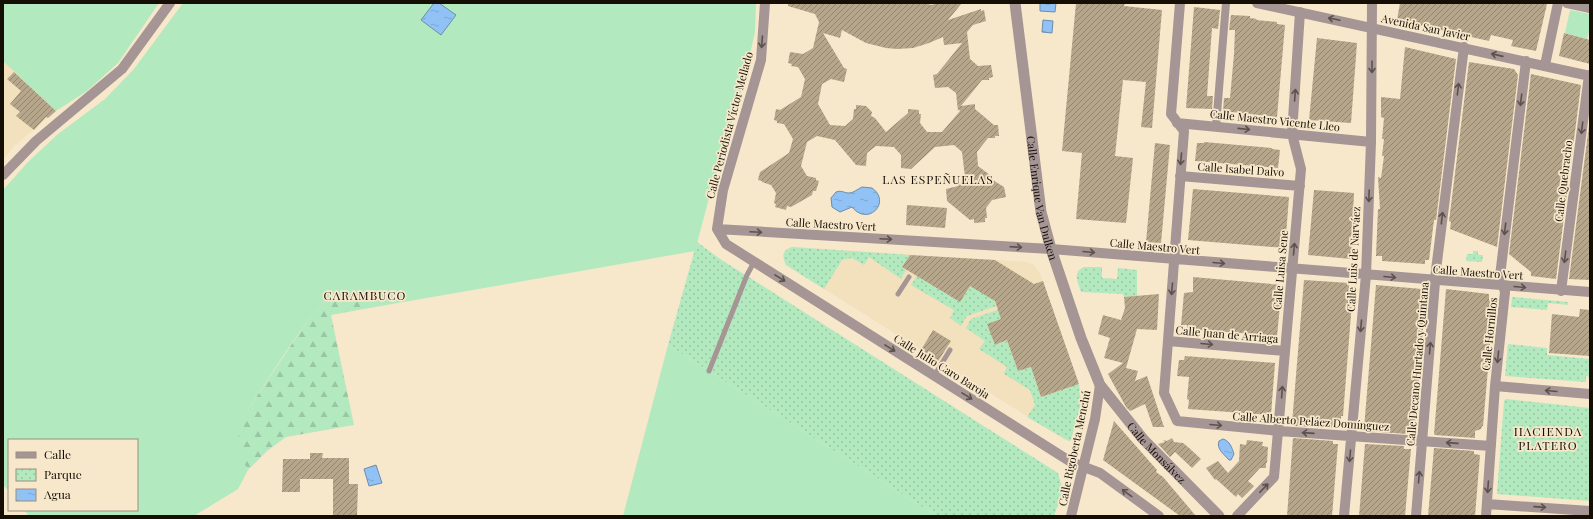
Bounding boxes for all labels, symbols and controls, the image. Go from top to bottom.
street label: Avenida San Javier [1379,10,1472,44]
one-way arrow [1327,15,1340,23]
one-way arrow [759,35,766,48]
street label: Calle Periodista Víctor Mellado [702,50,756,200]
one-way arrow [1491,50,1504,58]
one-way arrow [1368,60,1376,73]
one-way arrow [1454,83,1462,96]
one-way arrow [1292,89,1299,102]
one-way arrow [1517,93,1525,106]
street label: Calle Maestro Vicente Lleo [1209,106,1341,134]
one-way arrow [1578,121,1586,134]
one-way arrow [1237,125,1250,133]
street label: Calle Enrique Van Dulken [1024,135,1062,262]
street label: Calle Quebracho [1551,139,1575,223]
one-way arrow [1178,152,1185,165]
street label: Calle Isabel Dalvo [1197,158,1285,180]
district label: LAS ESPEÑUELAS [882,171,994,187]
one-way arrow [1365,189,1372,202]
street label: Calle Luis de Narváez [1343,206,1363,312]
one-way arrow [1438,212,1446,225]
street label: Calle Maestro Vert [785,214,877,234]
one-way arrow [1501,222,1509,235]
one-way arrow [749,228,762,235]
street label: Calle Luisa Sene [1269,229,1291,311]
street label: Calle Maestro Vert [1109,235,1201,257]
one-way arrow [879,236,892,243]
one-way arrow [1290,243,1298,256]
one-way arrow [1009,244,1022,251]
one-way arrow [1082,249,1095,256]
one-way arrow [1561,250,1569,263]
one-way arrow [1212,259,1225,266]
street label: Calle Maestro Vert [1432,261,1524,283]
one-way arrow [1383,273,1396,280]
one-way arrow [774,275,786,283]
street label: Calle Decano Hurtado y Quintana [1402,281,1432,447]
one-way arrow [1169,282,1176,295]
one-way arrow [1513,283,1526,291]
district label: CARAMBUCO [324,287,406,303]
street label: Calle Hornillos [1478,297,1500,371]
one-way arrow [1358,319,1365,332]
street label: Calle Juan de Arriaga [1175,322,1280,346]
street label: Calle Julio Caro Baroja [891,330,993,402]
one-way arrow [1200,341,1213,348]
one-way arrow [1427,342,1434,355]
one-way arrow [884,344,896,352]
one-way arrow [1495,351,1502,364]
one-way arrow [1278,386,1286,399]
one-way arrow [1545,387,1558,394]
street label: Calle Rigoberta Menchú [1054,388,1094,507]
one-way arrow [961,393,973,401]
street label: Calle Alberto Peláez Domínguez [1232,408,1390,434]
street label: Calle Monsálvez [1125,419,1190,486]
one-way arrow [1209,421,1222,429]
district label: HACIENDA PLATERO [1514,423,1582,453]
one-way arrow [1302,429,1315,436]
legend [8,439,138,511]
one-way arrow [1446,440,1459,447]
text: Calle [44,446,71,462]
one-way arrow [1346,449,1353,462]
text: Parque [44,466,82,482]
one-way arrow [1416,471,1423,484]
one-way arrow [1484,480,1491,493]
one-way arrow [1259,483,1269,493]
text: Agua [43,486,71,502]
one-way arrow [1122,489,1133,497]
one-way arrow [1533,504,1546,511]

